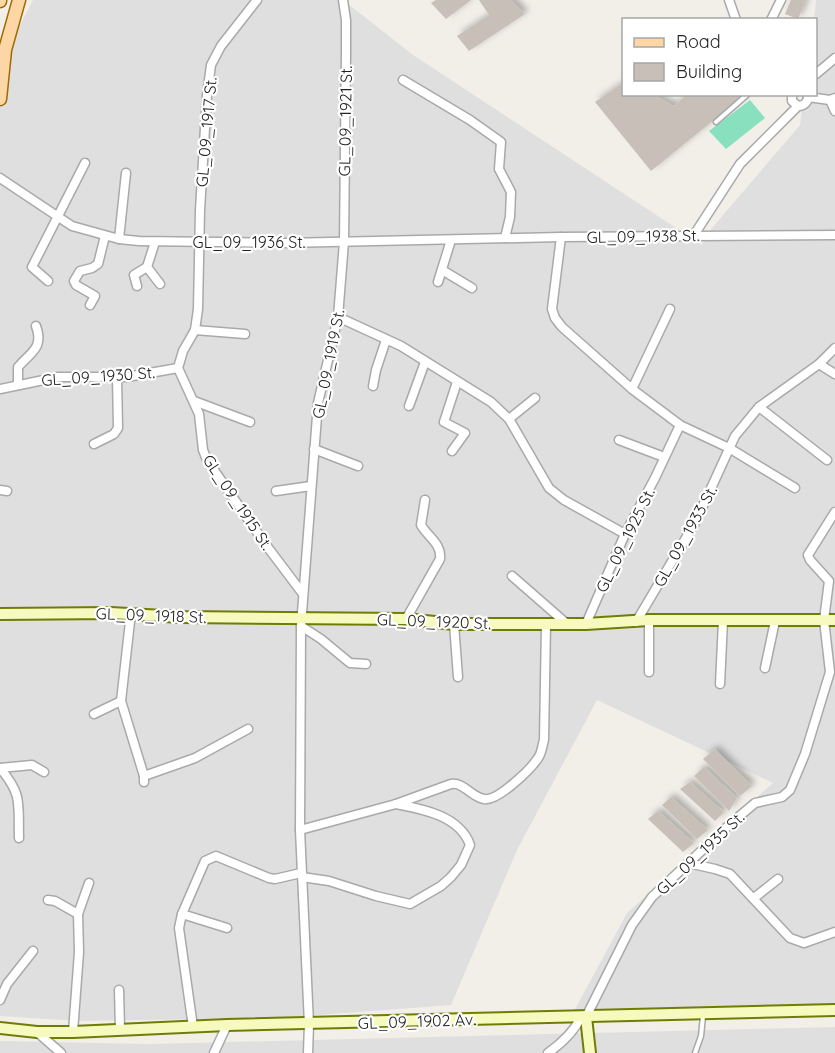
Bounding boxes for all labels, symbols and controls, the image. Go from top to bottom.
legend [622,18,817,96]
text: Road [676,30,721,53]
text: Building [676,60,742,83]
street label: GL_09_1921 St. [334,65,356,177]
street label: GL_09_1917 St. [191,76,221,188]
street label: GL_09_1938 St. [586,225,700,247]
street label: GL_09_1936 St. [193,232,306,252]
street label: GL_09_1919 St. [308,308,348,420]
street label: GL_09_1930 St. [41,362,156,390]
street label: GL_09_1915 St. [199,451,277,554]
street label: GL_09_1933 St. [649,482,721,590]
street label: GL_09_1925 St. [591,485,659,595]
street label: GL_09_1918 St. [95,603,207,627]
street label: GL_09_1920 St. [377,609,492,633]
street label: GL_09_1935 St. [652,807,748,899]
street label: GL_09_1902 Av. [358,1009,477,1033]

